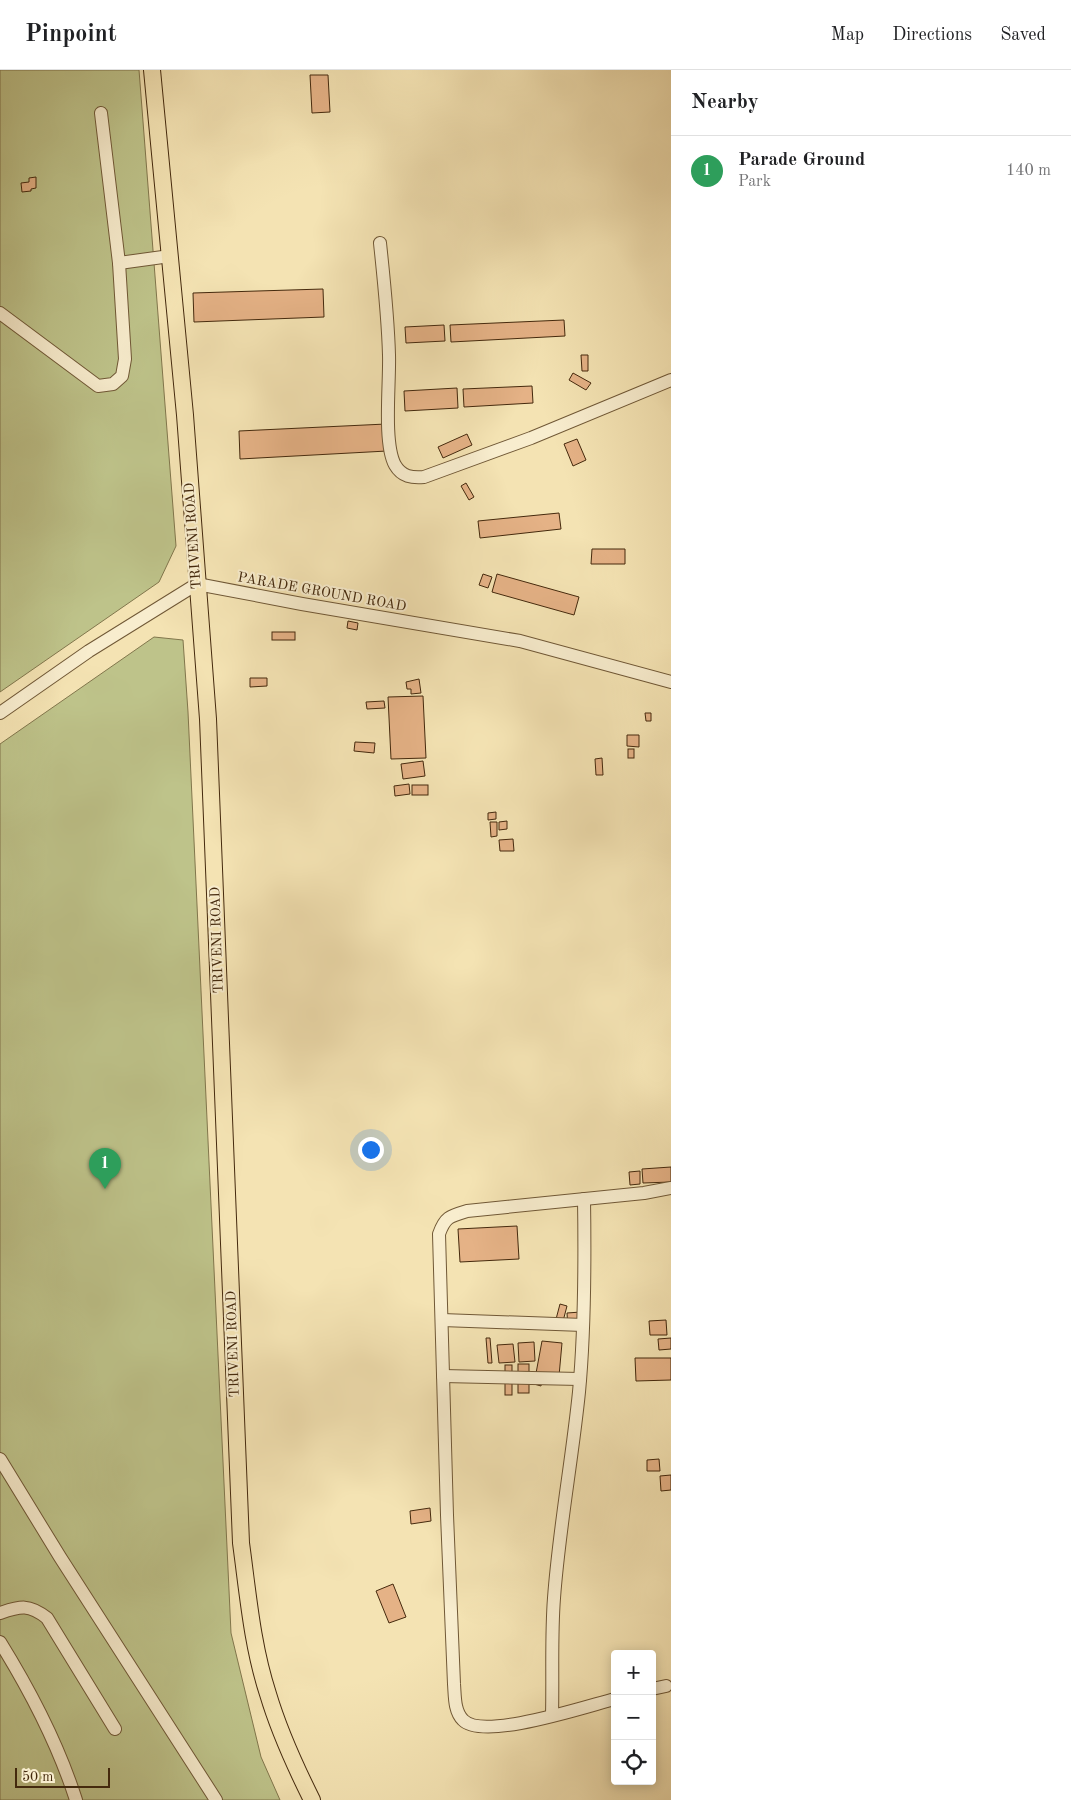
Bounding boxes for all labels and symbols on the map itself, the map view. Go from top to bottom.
street label: TRIVENI ROAD [182,482,204,590]
street label: PARADE GROUND ROAD [237,570,408,614]
street label: TRIVENI ROAD [208,886,226,994]
your location [358,1137,384,1163]
pin: 1 [89,1148,121,1189]
street label: TRIVENI ROAD [224,1290,242,1398]
scale bar [15,1765,110,1788]

